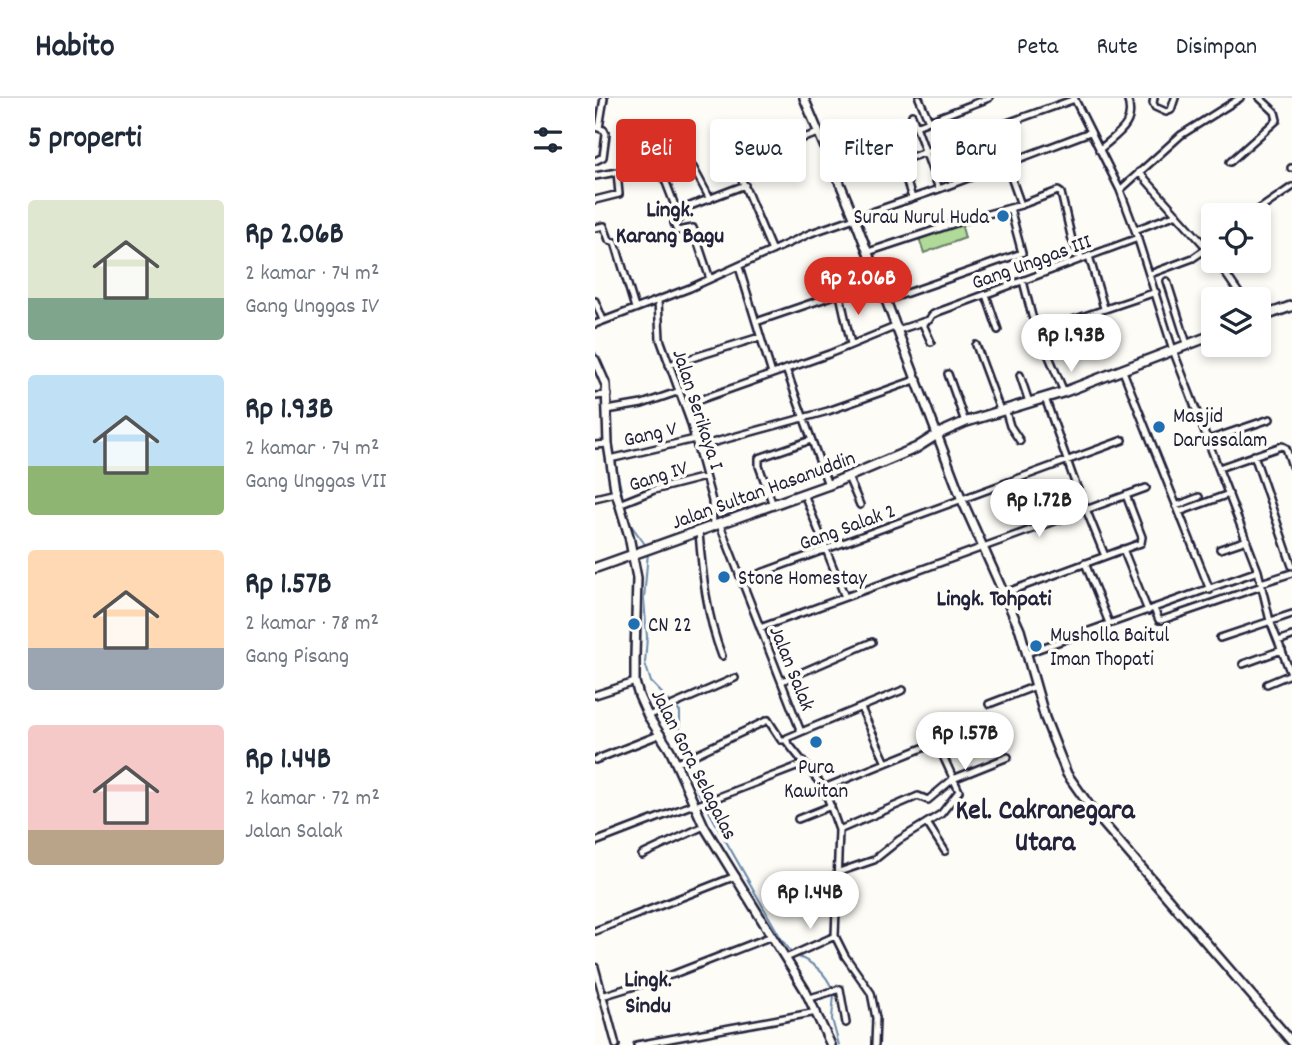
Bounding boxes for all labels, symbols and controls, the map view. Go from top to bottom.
text: Habito [35,25,115,72]
text: Peta [1017,31,1058,65]
text: Rute [1096,31,1138,65]
text: Disimpan [1176,31,1257,65]
text: 5 properti [28,119,142,162]
chip: Beli [616,119,696,182]
chip: Sewa [710,119,806,182]
chip: Filter [820,119,917,182]
chip: Baru [931,119,1021,182]
icon: filters [529,121,567,159]
district label: Lingk. Karang Bagu [616,195,724,254]
map controls [1201,203,1271,357]
button: locate [1201,203,1271,273]
place label: Surau Nurul Huda [854,204,990,234]
marker: Surau Nurul Huda [995,208,1011,224]
text: Rp 2.06B [245,215,344,258]
icon: home [84,228,168,312]
street label: Gang Unggas III [968,228,1097,299]
text: 2 kamar · 74 m² [245,258,379,291]
pin: Rp 2.06B [786,258,930,317]
text: Rp 2.06B [820,263,896,296]
button: layers [1201,287,1271,357]
text: Gang Unggas IV [245,291,379,324]
pin: Rp 1.93B [999,314,1143,374]
text: Rp 1.93B [1037,320,1105,353]
street label: Jalan Serikaya I [663,346,730,475]
text: Rp 1.93B [245,390,333,433]
icon: home [84,403,168,487]
place label: Masjid Darussalam [1173,403,1267,457]
street label: Gang V [621,415,680,457]
marker: Masjid Darussalam [1151,419,1167,435]
text: 2 kamar · 74 m² [245,433,379,466]
street label: Jalan Sultan Hasanuddin [668,445,860,539]
street label: Gang IV [625,454,692,502]
text: Gang Unggas VII [245,466,386,499]
pin: Rp 1.72B [967,480,1111,539]
text: Rp 1.72B [1006,485,1072,518]
street label: Gang Salak 2 [796,497,900,560]
text: Rp 1.57B [245,565,331,608]
place label: Stone Homestay [738,565,867,595]
marker: Stone Homestay [716,569,732,585]
icon: home [84,578,168,662]
district label: Lingk. Tohpati [937,584,1052,617]
text: 2 kamar · 78 m² [245,608,379,641]
place label: CN 22 [648,612,692,642]
marker: CN 22 [626,616,642,632]
street label: Jalan Salak [760,622,821,716]
place label: Musholla Baitul Iman Thopati [1050,622,1169,676]
marker: Musholla Baitul Iman Thopati [1028,638,1044,654]
text: Gang Pisang [245,641,349,674]
street label: Jalan Gora Selagalas [641,685,743,846]
pin: Rp 1.57B [893,712,1037,772]
text: Rp 1.57B [932,718,998,751]
marker: Pura Kawitan [808,734,824,750]
text: Rp 1.44B [245,740,331,783]
icon: home [84,753,168,837]
place label: Pura Kawitan [784,754,848,808]
text: 2 kamar · 72 m² [245,783,380,816]
district label: Kel. Cakranegara Utara [955,793,1135,865]
text: Jalan Salak [245,816,343,849]
pin: Rp 1.44B [738,872,882,931]
text: Rp 1.44B [777,877,843,910]
district label: Lingk. Sindu [624,965,672,1024]

